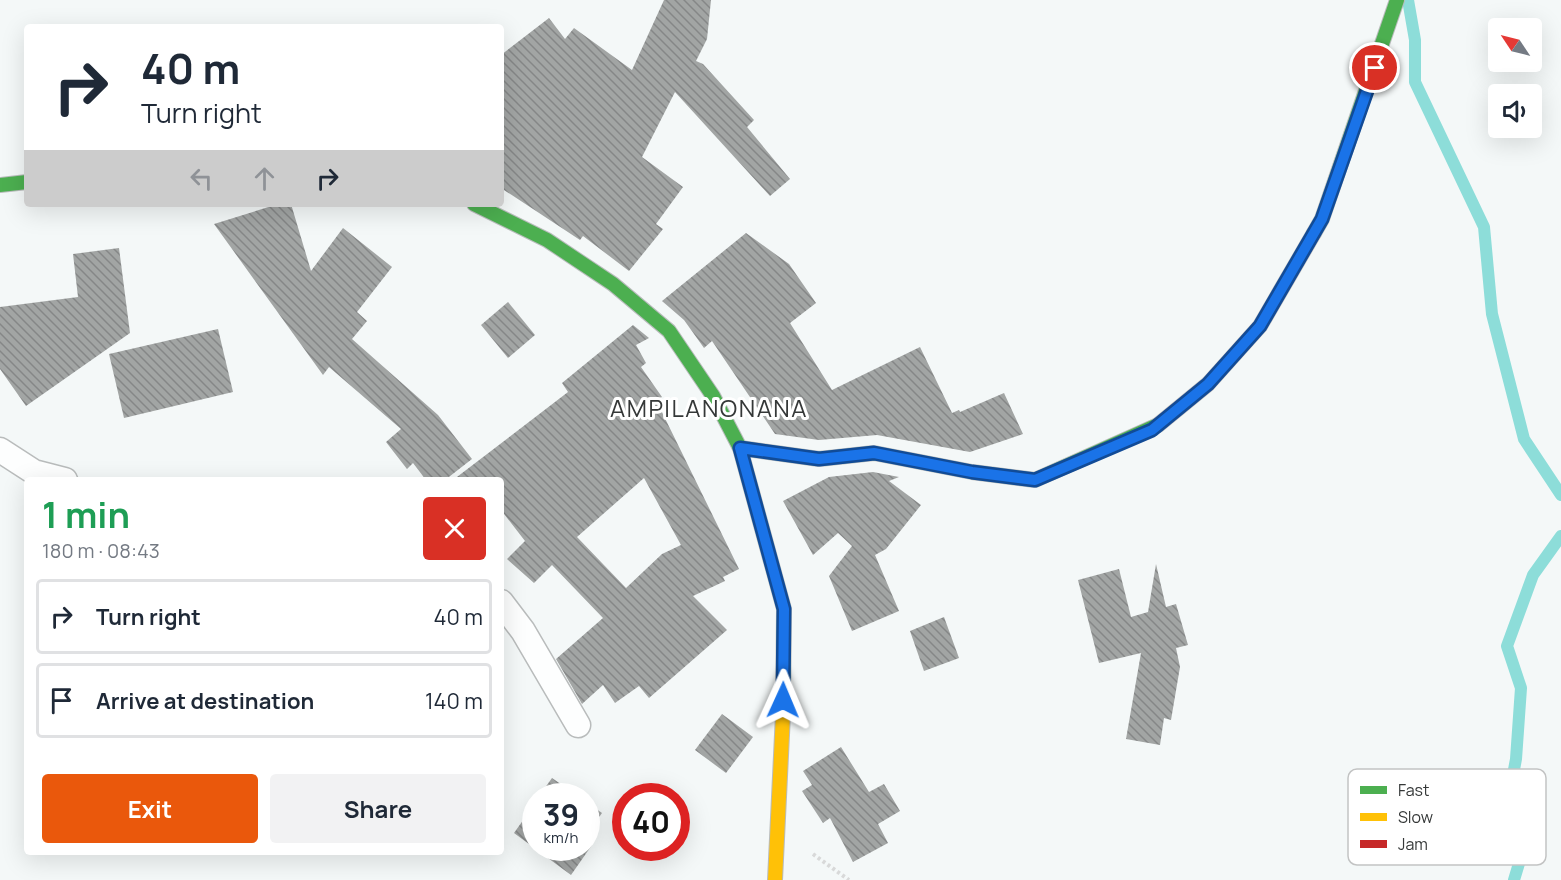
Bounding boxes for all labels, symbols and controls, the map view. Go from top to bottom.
north arrow [1488,18,1542,72]
map controls [1488,18,1542,138]
text: 40 m [141,39,240,97]
pin [1349,42,1400,93]
icon: right [42,48,120,126]
icon: arrive [1358,51,1391,84]
button: sound [1488,84,1542,138]
text: Turn right [141,94,262,131]
icon: left [185,162,218,195]
icon: ahead [248,162,281,195]
icon: right [311,162,344,195]
district label: AMPILANONANA [610,391,808,424]
text: 1 min [42,490,130,539]
button: close [423,497,486,560]
text: 180 m · 08:43 [42,537,160,564]
icon: right [45,600,78,633]
text: Turn right [96,602,201,632]
text: 40 m [434,602,483,632]
position arrow [751,668,815,732]
icon: arrive [45,684,78,717]
text: Arrive at destination [96,686,314,716]
text: 140 m [425,686,483,716]
legend [1348,769,1546,865]
button: Exit [42,774,258,843]
button: Share [270,774,486,843]
text: Fast [1398,779,1429,801]
speed limit sign: 40 [612,783,690,861]
text: 39 [543,794,579,835]
text: Slow [1398,806,1433,828]
text: km/h [544,827,578,848]
text: Jam [1398,833,1428,855]

